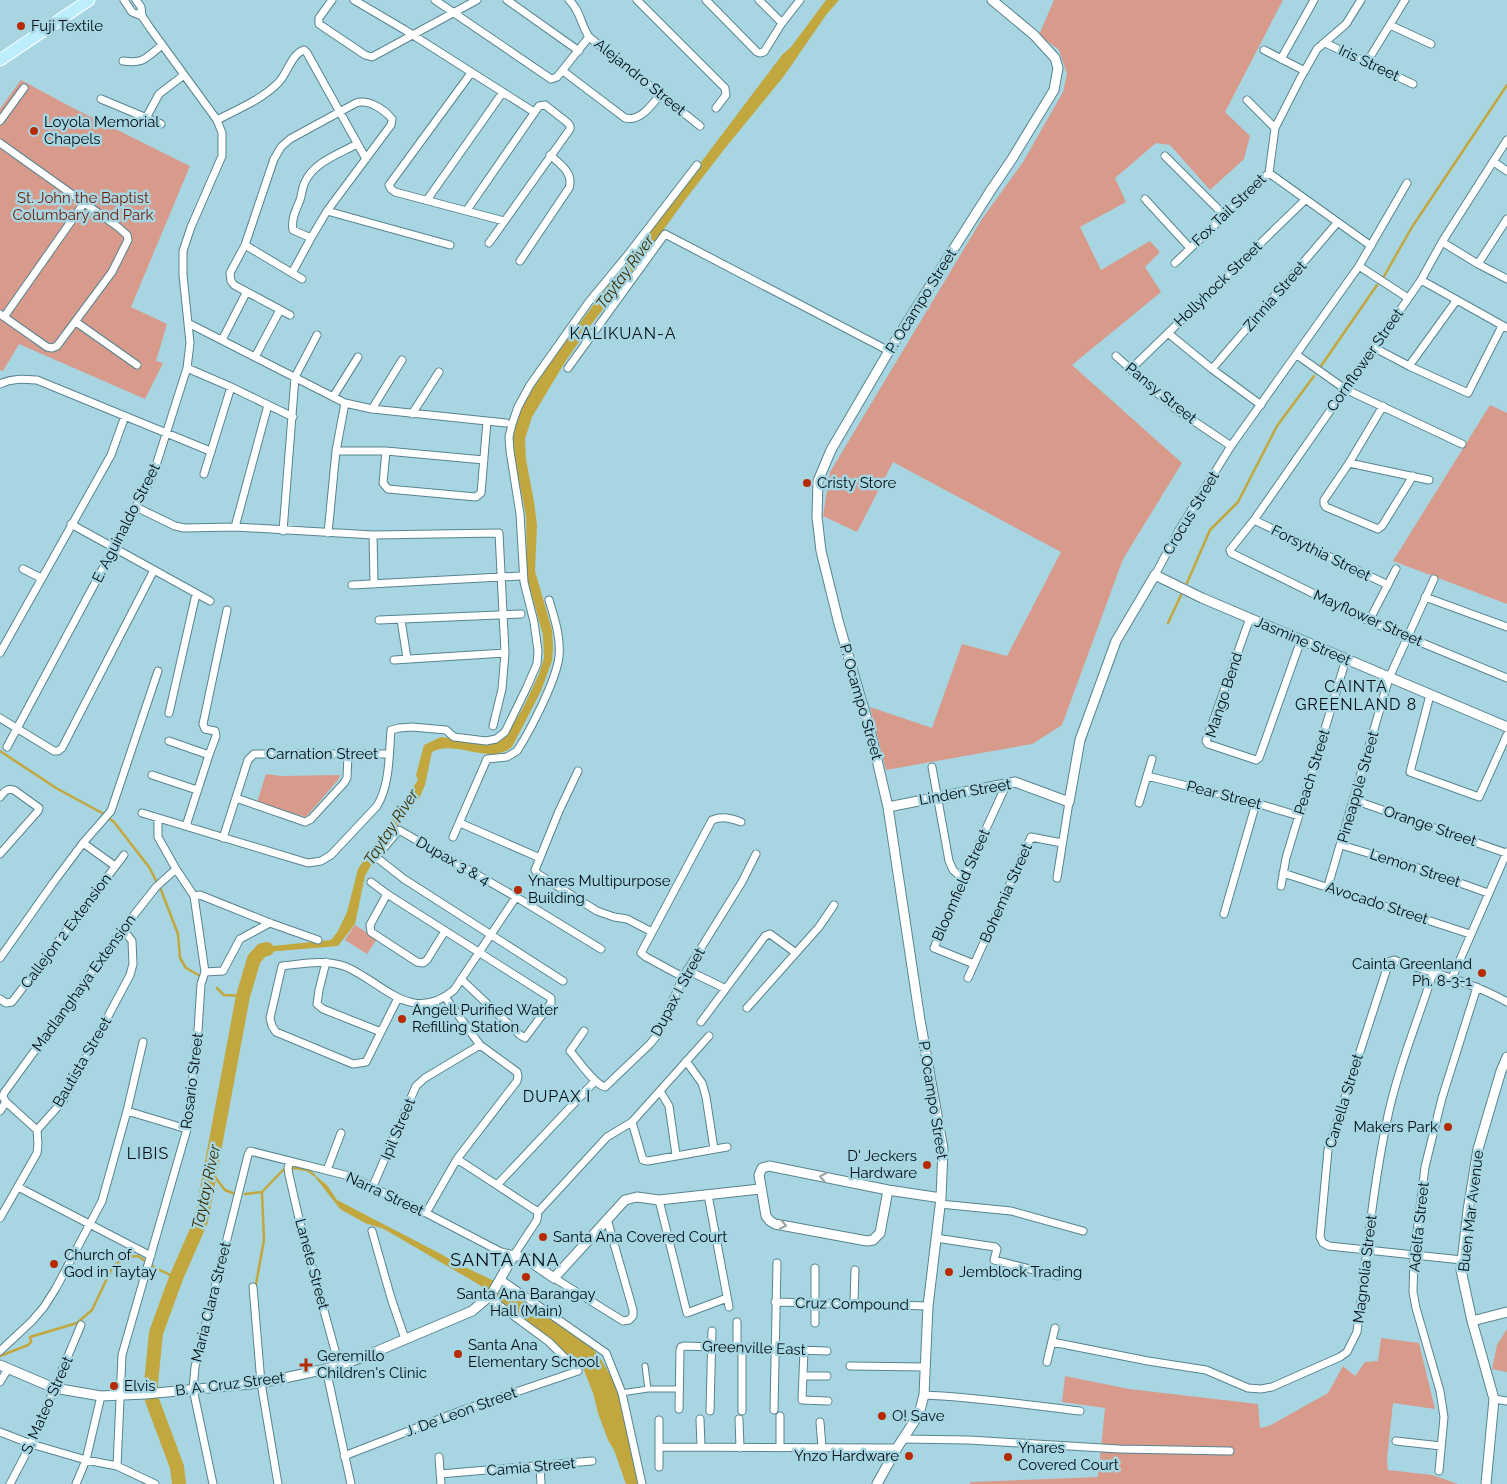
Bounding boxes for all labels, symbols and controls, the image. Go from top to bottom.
place label: Fuji Textile [31,17,103,35]
marker: Fuji Textile [15,20,27,32]
street label: Alejandro Street [591,35,689,119]
street label: Iris Street [1336,41,1402,85]
place label: Loyola Memorial Chapels [44,113,160,148]
marker: Loyola Memorial Chapels [28,125,40,137]
street label: Fox Tail Street [1188,170,1270,250]
park label: St. John the Baptist Columbary and Park [13,189,154,224]
water label: Taytay River [592,231,658,312]
street label: Hollyhock Street [1170,238,1266,330]
street label: P. Ocampo Street [882,245,960,357]
street label: Zinnia Street [1240,257,1310,335]
street label: Cornflower Street [1323,305,1407,415]
district label: KALIKUAN-A [570,324,676,343]
street label: Pansy Street [1122,359,1200,427]
street label: E. Aguinaldo Street [88,460,164,586]
street label: Crocus Street [1159,468,1223,558]
place label: Cristy Store [817,474,896,492]
marker: Cristy Store [801,477,813,489]
street label: Forsythia Street [1268,521,1374,585]
street label: Mayflower Street [1311,586,1425,650]
street label: Jasmine Street [1252,613,1354,669]
street label: P. Ocampo Street [836,642,886,762]
street label: Mango Bend [1202,650,1246,740]
district label: CAINTA GREENLAND 8 [1295,677,1417,714]
street label: Peach Street [1290,727,1334,817]
street label: Pineapple Street [1333,729,1383,845]
street label: Carnation Street [266,745,378,763]
street label: Linden Street [918,775,1012,809]
street label: Pear Street [1185,777,1263,813]
water label: Taytay River [360,785,423,868]
street label: Orange Street [1381,802,1479,850]
street label: Bloomfield Street [928,826,994,944]
street label: Dupax 3 & 4 [413,833,493,889]
street label: Bohemia Street [976,840,1036,946]
street label: Lemon Street [1367,845,1463,891]
street label: Callejon 2 Extension [17,870,115,992]
place label: Ynares Multipurpose Building [528,872,671,907]
street label: Avocado Street [1324,878,1430,928]
marker: Ynares Multipurpose Building [512,884,524,896]
street label: Madlanghaya Extension [28,911,140,1055]
street label: Dupax I Street [647,945,709,1039]
place label: Cainta Greenland Ph. 8-3-1 [1352,955,1473,990]
marker: Cainta Greenland Ph. 8-3-1 [1476,967,1488,979]
place label: Angell Purified Water Refilling Station [412,1001,559,1036]
marker: Angell Purified Water Refilling Station [396,1013,408,1025]
street label: Bautista Street [49,1014,115,1110]
street label: Rosario Street [177,1032,207,1130]
street label: P. Ocampo Street [915,1039,951,1161]
street label: Canella Street [1321,1052,1367,1150]
district label: DUPAX I [523,1087,591,1106]
street label: Ipil Street [377,1095,419,1163]
place label: Makers Park [1353,1118,1438,1136]
marker: Makers Park [1442,1121,1454,1133]
water label: Taytay River [188,1142,224,1231]
district label: LIBIS [127,1144,169,1163]
place label: D' Jeckers Hardware [847,1147,917,1182]
street label: Buen Mar Avenue [1455,1149,1487,1273]
marker: D' Jeckers Hardware [921,1159,933,1171]
street label: Narra Street [343,1168,427,1220]
one-way arrow [819,1172,828,1183]
street label: Adelfa Street [1405,1181,1433,1273]
street label: Magnolia Street [1349,1214,1381,1324]
street label: Lanete Street [291,1217,333,1311]
one-way arrow [779,1220,788,1230]
place label: Santa Ana Covered Court [553,1228,727,1246]
marker: Santa Ana Covered Court [537,1231,549,1243]
street label: Maria Clara Street [187,1240,235,1364]
place label: Church of God in Taytay [64,1246,157,1281]
district label: SANTA ANA [450,1249,560,1270]
marker: Church of God in Taytay [48,1258,60,1270]
place label: Jemblock Trading [959,1263,1082,1281]
marker: Jemblock Trading [943,1266,955,1278]
marker: Santa Ana Barangay Hall (Main) [520,1271,532,1283]
place label: Santa Ana Barangay Hall (Main) [456,1285,596,1320]
street label: Cruz Compound [795,1294,909,1314]
place label: Santa Ana Elementary School [468,1336,600,1371]
street label: Greenville East [702,1337,806,1359]
place label: Geremillo Children's Clinic [317,1347,427,1382]
marker: Santa Ana Elementary School [452,1348,464,1360]
street label: S. Mateo Street [17,1353,77,1457]
marker: Geremillo Children's Clinic [299,1358,313,1372]
street label: B. A. Cruz Street [174,1368,286,1400]
place label: Elvis [124,1377,155,1395]
marker: Elvis [108,1380,120,1392]
street label: J. De Leon Street [403,1383,519,1441]
place label: O! Save [892,1407,945,1425]
marker: O! Save [876,1410,888,1422]
place label: Ynares Covered Court [1018,1439,1119,1474]
place label: Ynzo Hardware [794,1447,899,1465]
marker: Ynzo Hardware [903,1450,915,1462]
marker: Ynares Covered Court [1002,1451,1014,1463]
street label: Camia Street [486,1454,576,1480]

